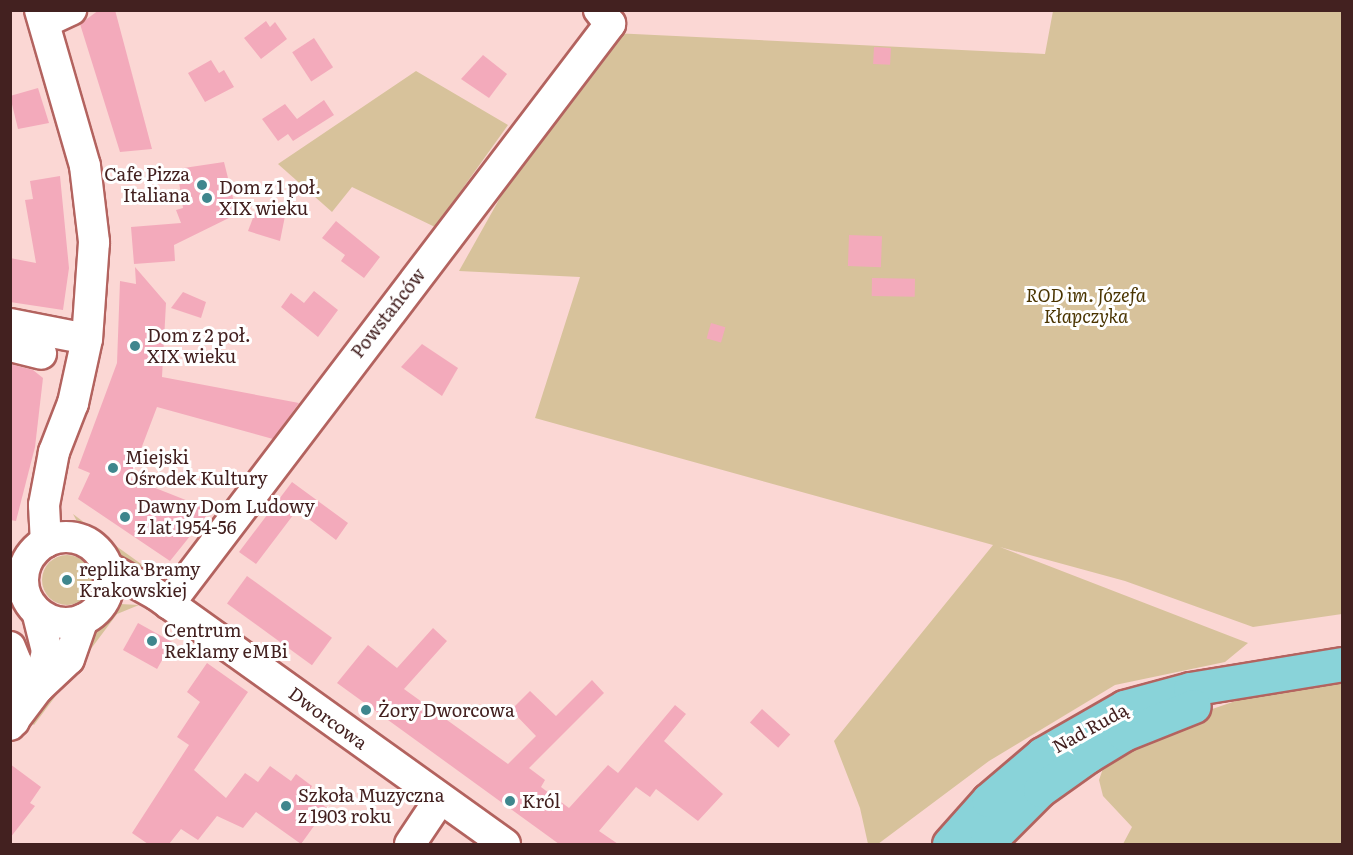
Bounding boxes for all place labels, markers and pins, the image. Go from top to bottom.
place label: Cafe Pizza Italiana [104,164,190,207]
place label: Dom z 1 poł. XIX wieku [219,177,321,219]
marker: Cafe Pizza Italiana [195,178,209,192]
marker: Dom z 1 poł. XIX wieku [200,191,214,205]
place label: Dom z 2 poł. XIX wieku [147,325,251,368]
marker: Dom z 2 poł. XIX wieku [128,339,142,353]
place label: Miejski Ośrodek Kultury [125,447,268,490]
marker: Miejski Ośrodek Kultury [106,461,120,475]
place label: Dawny Dom Ludowy z lat 1954-56 [137,496,315,538]
marker: Dawny Dom Ludowy z lat 1954-56 [118,510,132,524]
place label: replika Bramy Krakowskiej [79,559,200,602]
marker: replika Bramy Krakowskiej [60,573,74,587]
place label: Centrum Reklamy eMBi [164,620,288,662]
marker: Centrum Reklamy eMBi [145,634,159,648]
place label: Żory Dworcowa [378,699,515,721]
marker: Żory Dworcowa [359,703,373,717]
place label: Szkoła Muzyczna z 1903 roku [298,785,444,828]
place label: Król [522,790,560,812]
marker: Król [503,794,517,808]
marker: Szkoła Muzyczna z 1903 roku [279,799,293,813]

